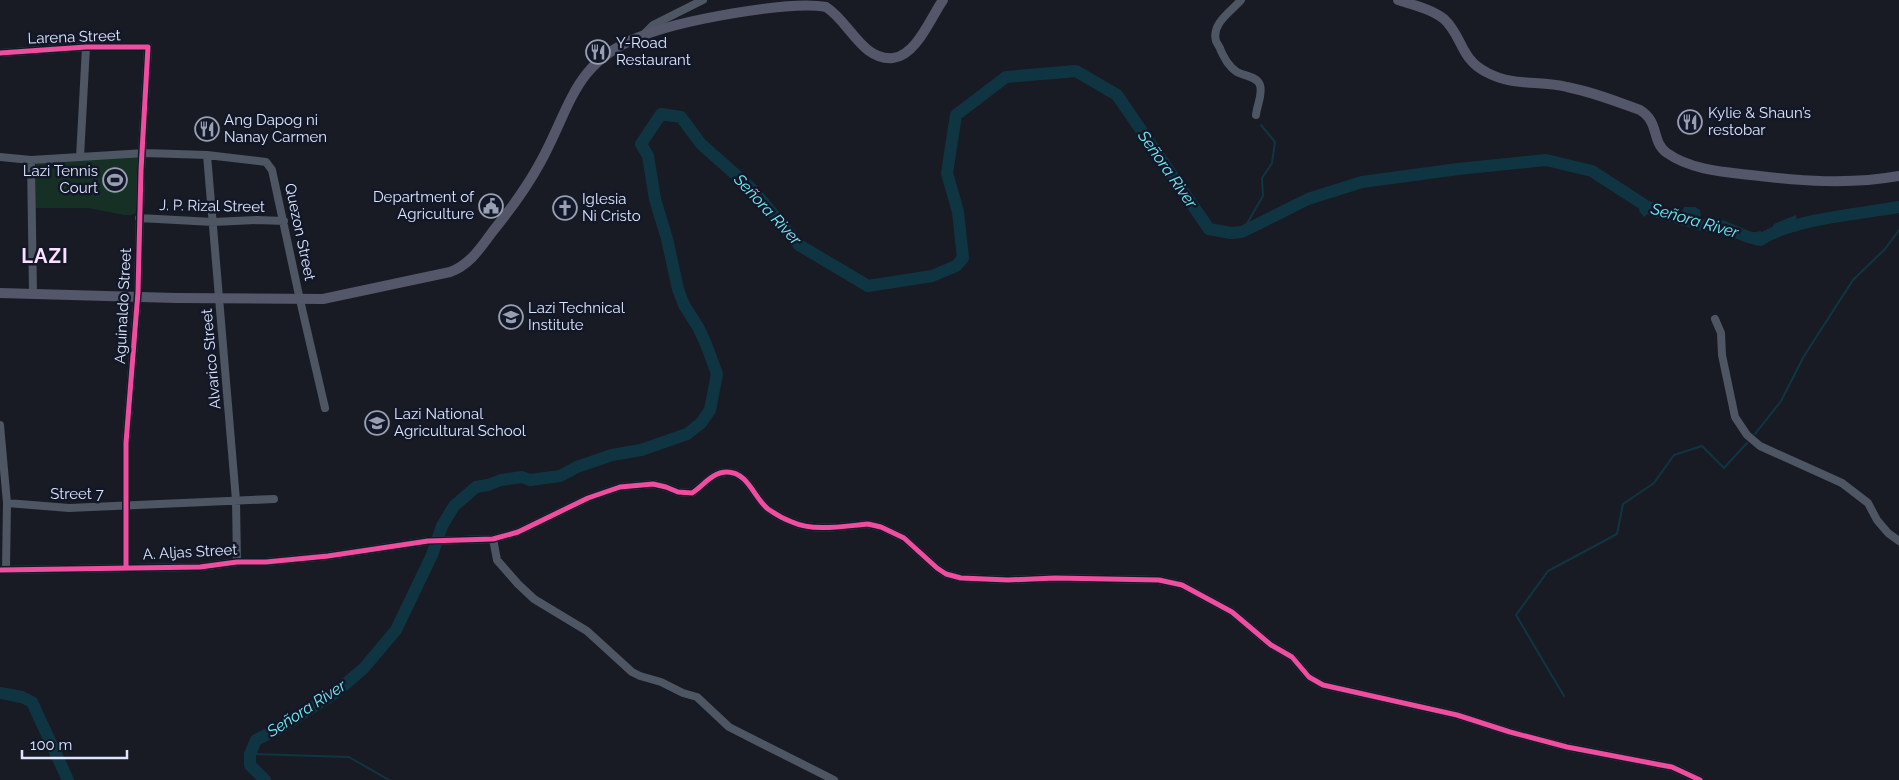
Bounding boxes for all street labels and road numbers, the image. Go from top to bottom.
street label: Larena Street [27,26,121,48]
street label: Quezon Street [281,182,319,282]
street label: J. P. Rizal Street [159,196,265,216]
street label: Aguinaldo Street [111,248,135,364]
street label: Alvarico Street [198,308,224,410]
street label: Street 7 [50,485,104,503]
street label: A. Aljas Street [142,541,238,563]

